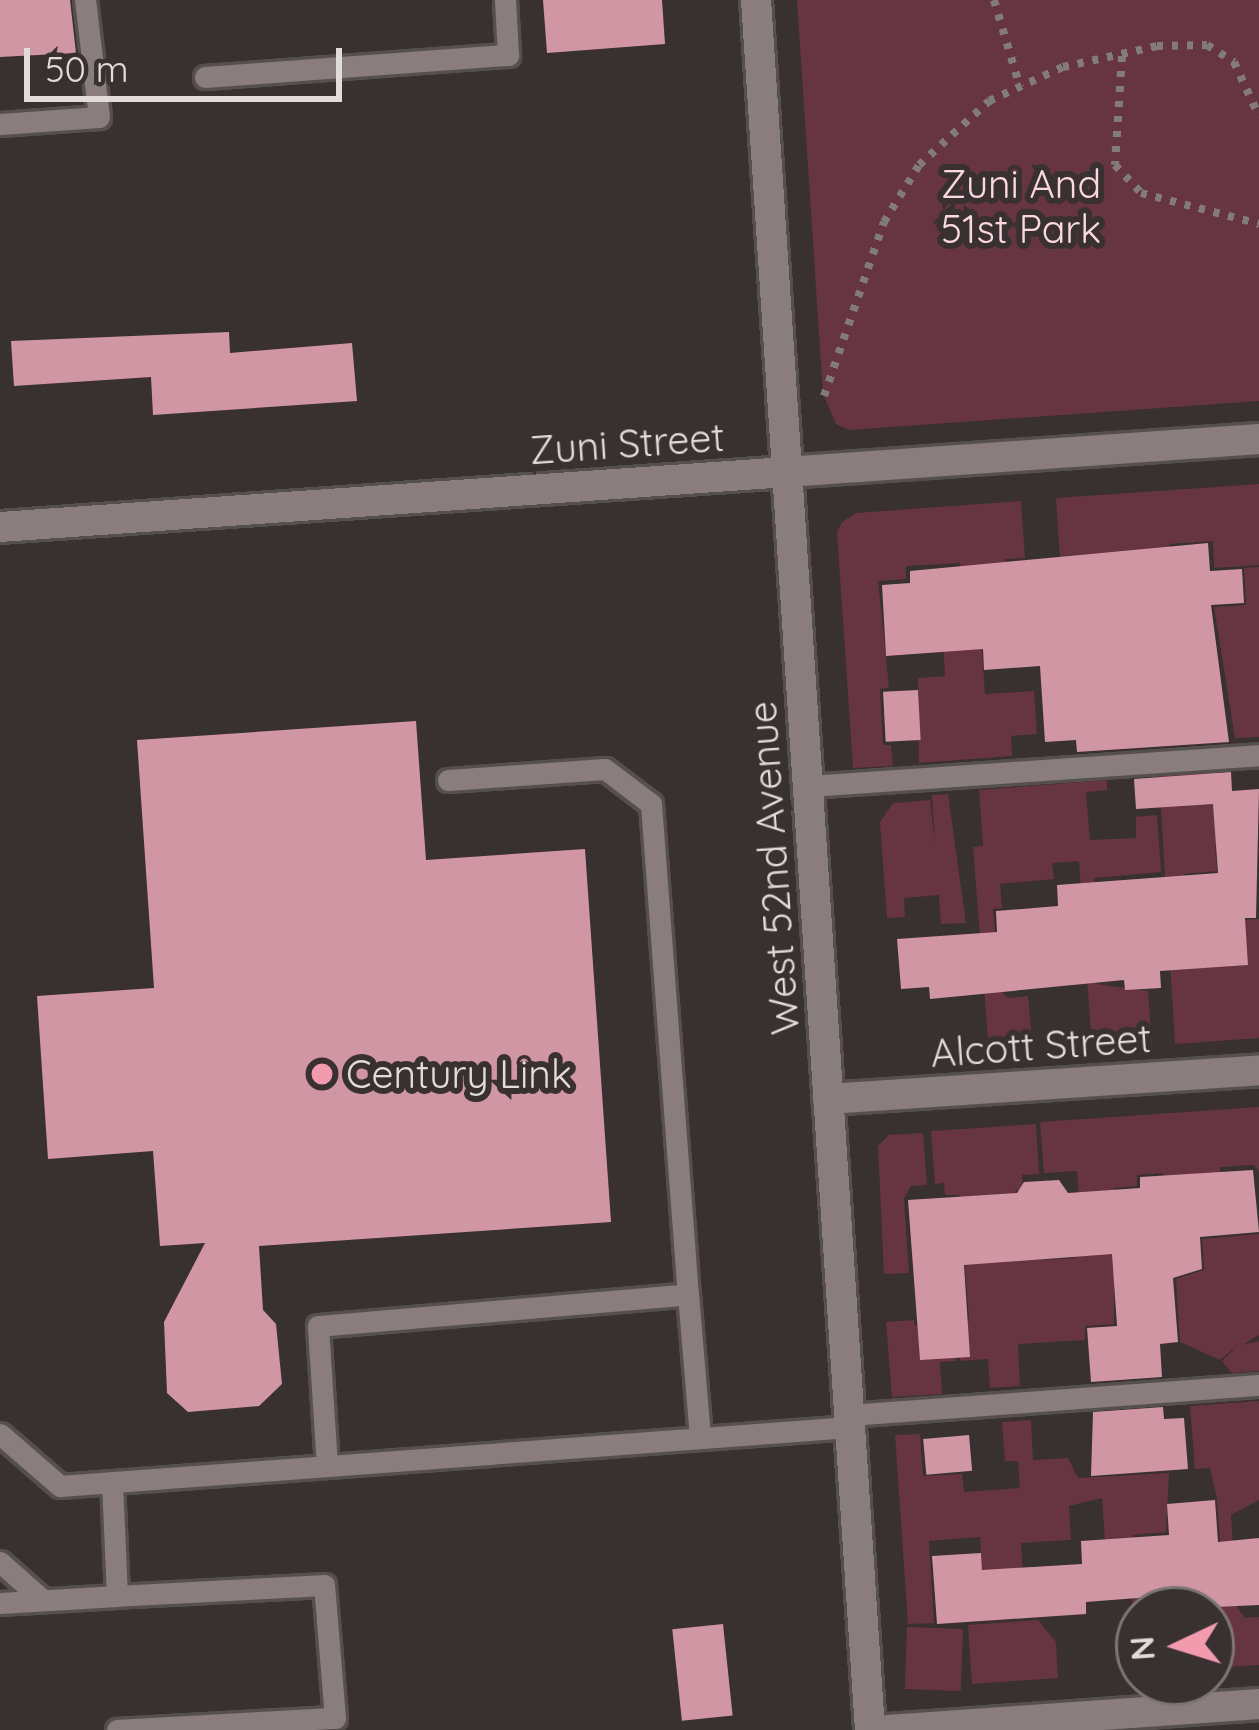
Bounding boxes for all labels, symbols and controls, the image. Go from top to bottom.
scale bar [30,24,348,98]
text: 50 m [45,46,129,91]
park label: Zuni And 51st Park [941,162,1101,253]
street label: Zuni Street [528,414,726,474]
street label: West 52nd Avenue [739,700,809,1036]
street label: Alcott Street [929,1015,1153,1077]
place label: Century Link [346,1051,572,1097]
marker: Century Link [309,1061,335,1087]
north arrow [1115,1586,1235,1706]
text: N [1120,1635,1163,1662]

